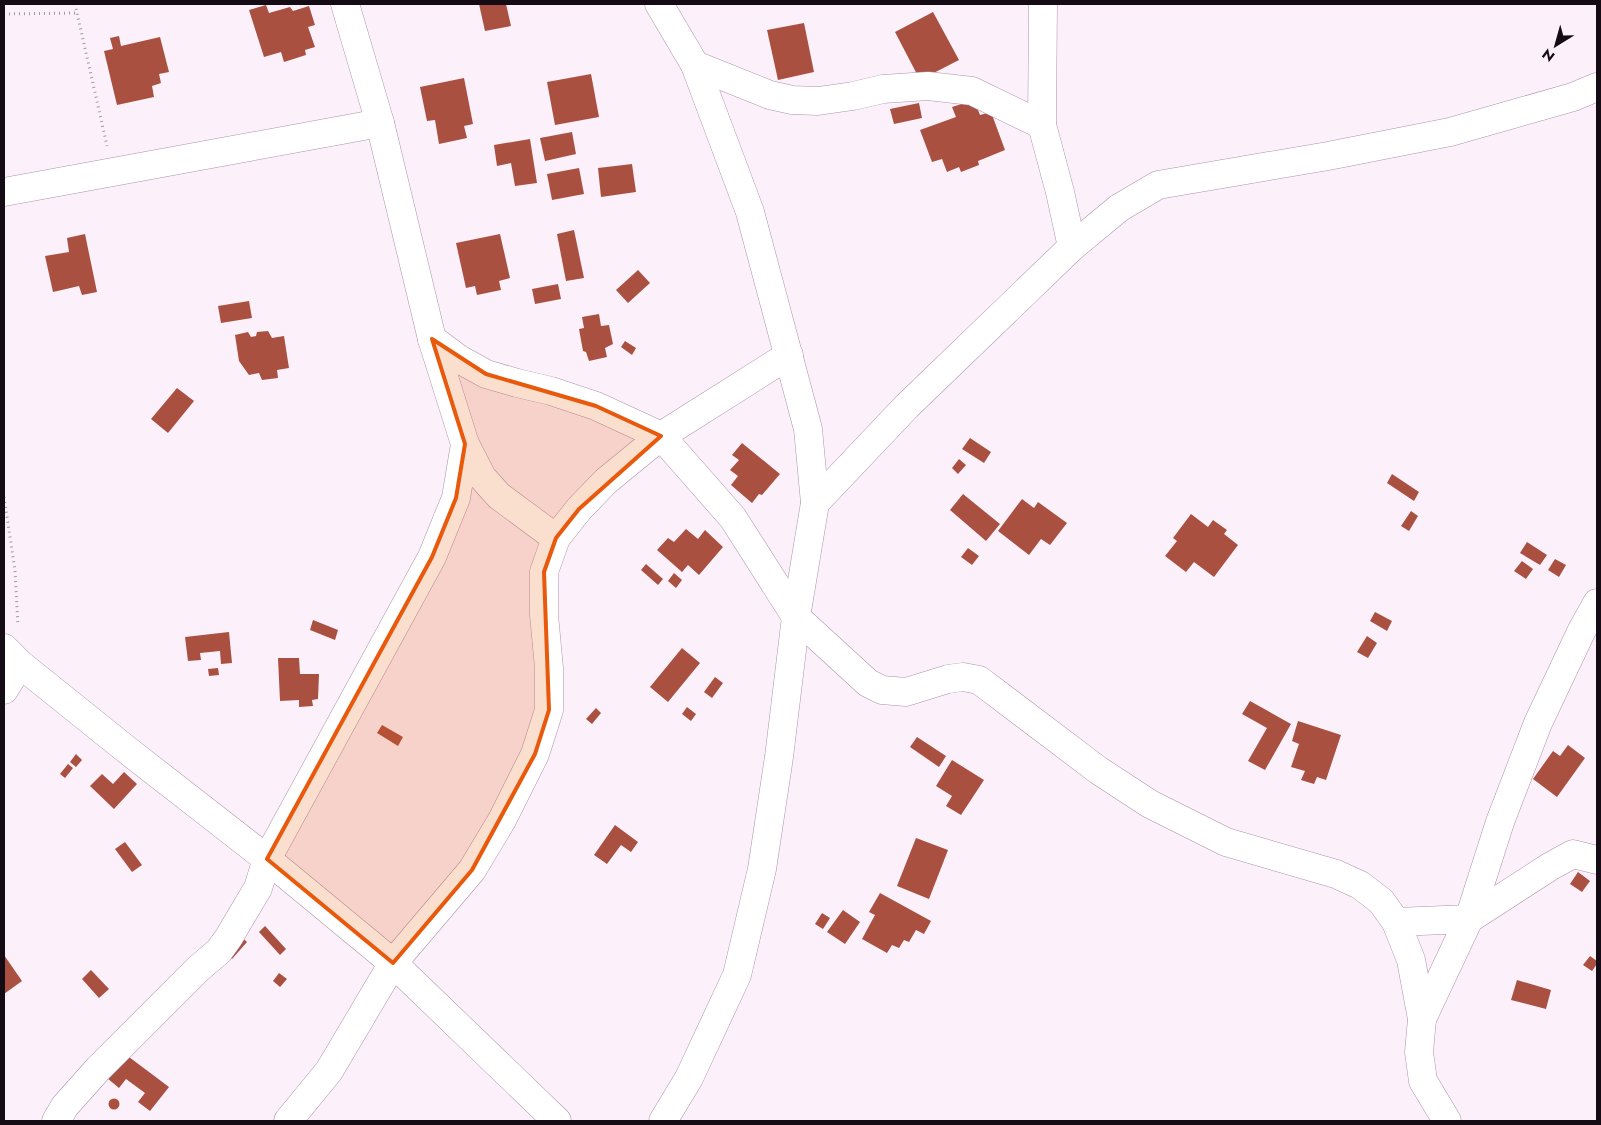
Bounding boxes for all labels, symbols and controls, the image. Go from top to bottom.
north arrow [1531,20,1581,70]
text: N [1538,44,1559,67]

